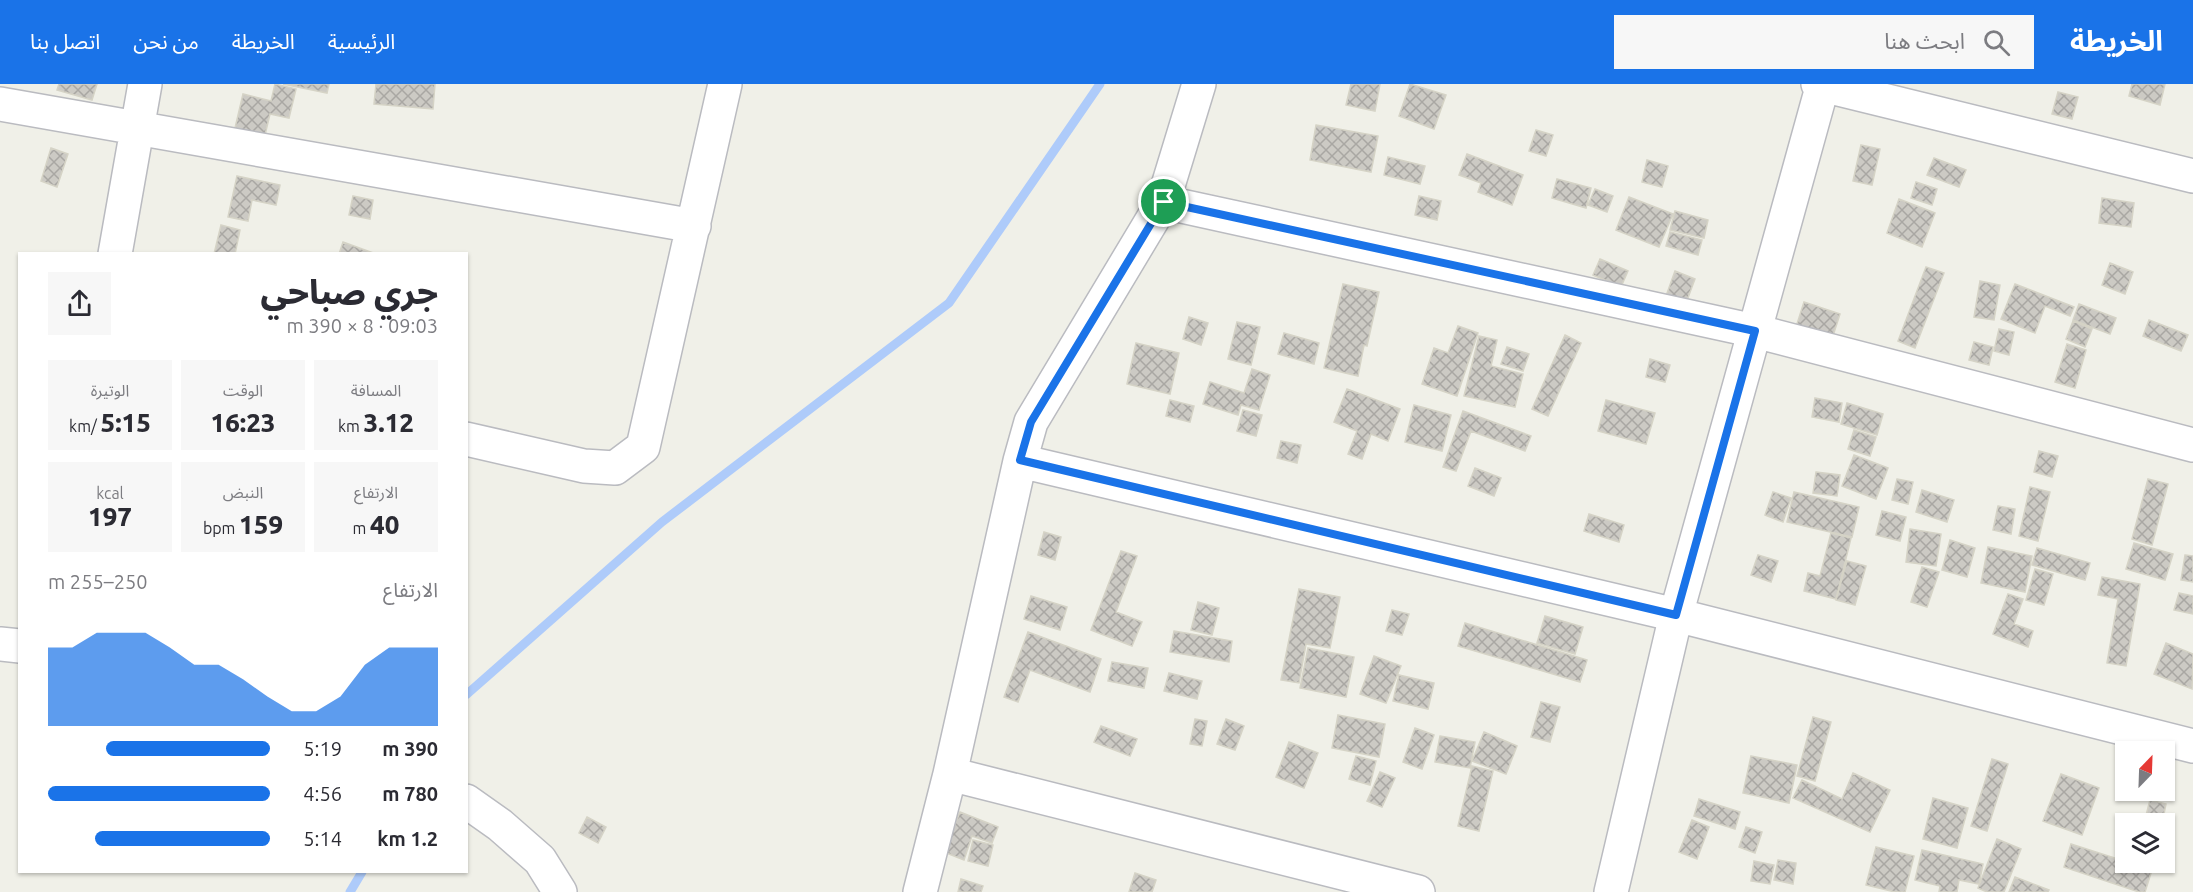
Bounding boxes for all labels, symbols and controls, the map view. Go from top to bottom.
search box [1614,15,2034,69]
text: الخريطة [2070,25,2163,56]
icon: search [1980,26,2013,59]
text: ابحث هنا [1884,28,1965,53]
text: اتصل بنا [30,29,100,53]
text: من نحن [133,29,199,53]
text: الخريطة [232,29,295,53]
text: الرئيسية [328,29,395,53]
pin [1138,176,1189,227]
icon: arrive [1147,185,1180,218]
button: share [48,272,111,335]
text: جري صباحي [260,273,438,310]
text: 09:03 · 8 × 390 m [286,314,438,337]
text: الوتيرة [91,381,129,399]
text: الوقت [223,381,263,399]
text: المسافة [351,381,401,399]
text: 5:15 [101,408,151,437]
text: 16:23 [210,408,276,437]
text: 3.12 [364,408,414,437]
text: /km [69,417,101,435]
text: km [338,417,364,435]
text: النبض [223,483,263,501]
text: الارتفاع [354,483,398,501]
text: kcal [96,484,124,502]
text: 197 [88,502,132,531]
text: 159 [239,510,283,539]
text: 40 [370,510,399,539]
text: bpm [203,519,239,537]
text: m [353,519,370,537]
text: 250–255 m [48,570,147,593]
text: الارتفاع [383,578,438,601]
text: 5:19 [303,737,342,760]
text: 390 m [382,737,438,760]
north arrow [2115,741,2175,801]
map controls [2115,741,2175,873]
text: 4:56 [303,782,342,805]
text: 780 m [382,782,438,805]
button: layers [2115,813,2175,873]
text: 5:14 [303,827,342,850]
text: 1.2 km [377,827,438,850]

